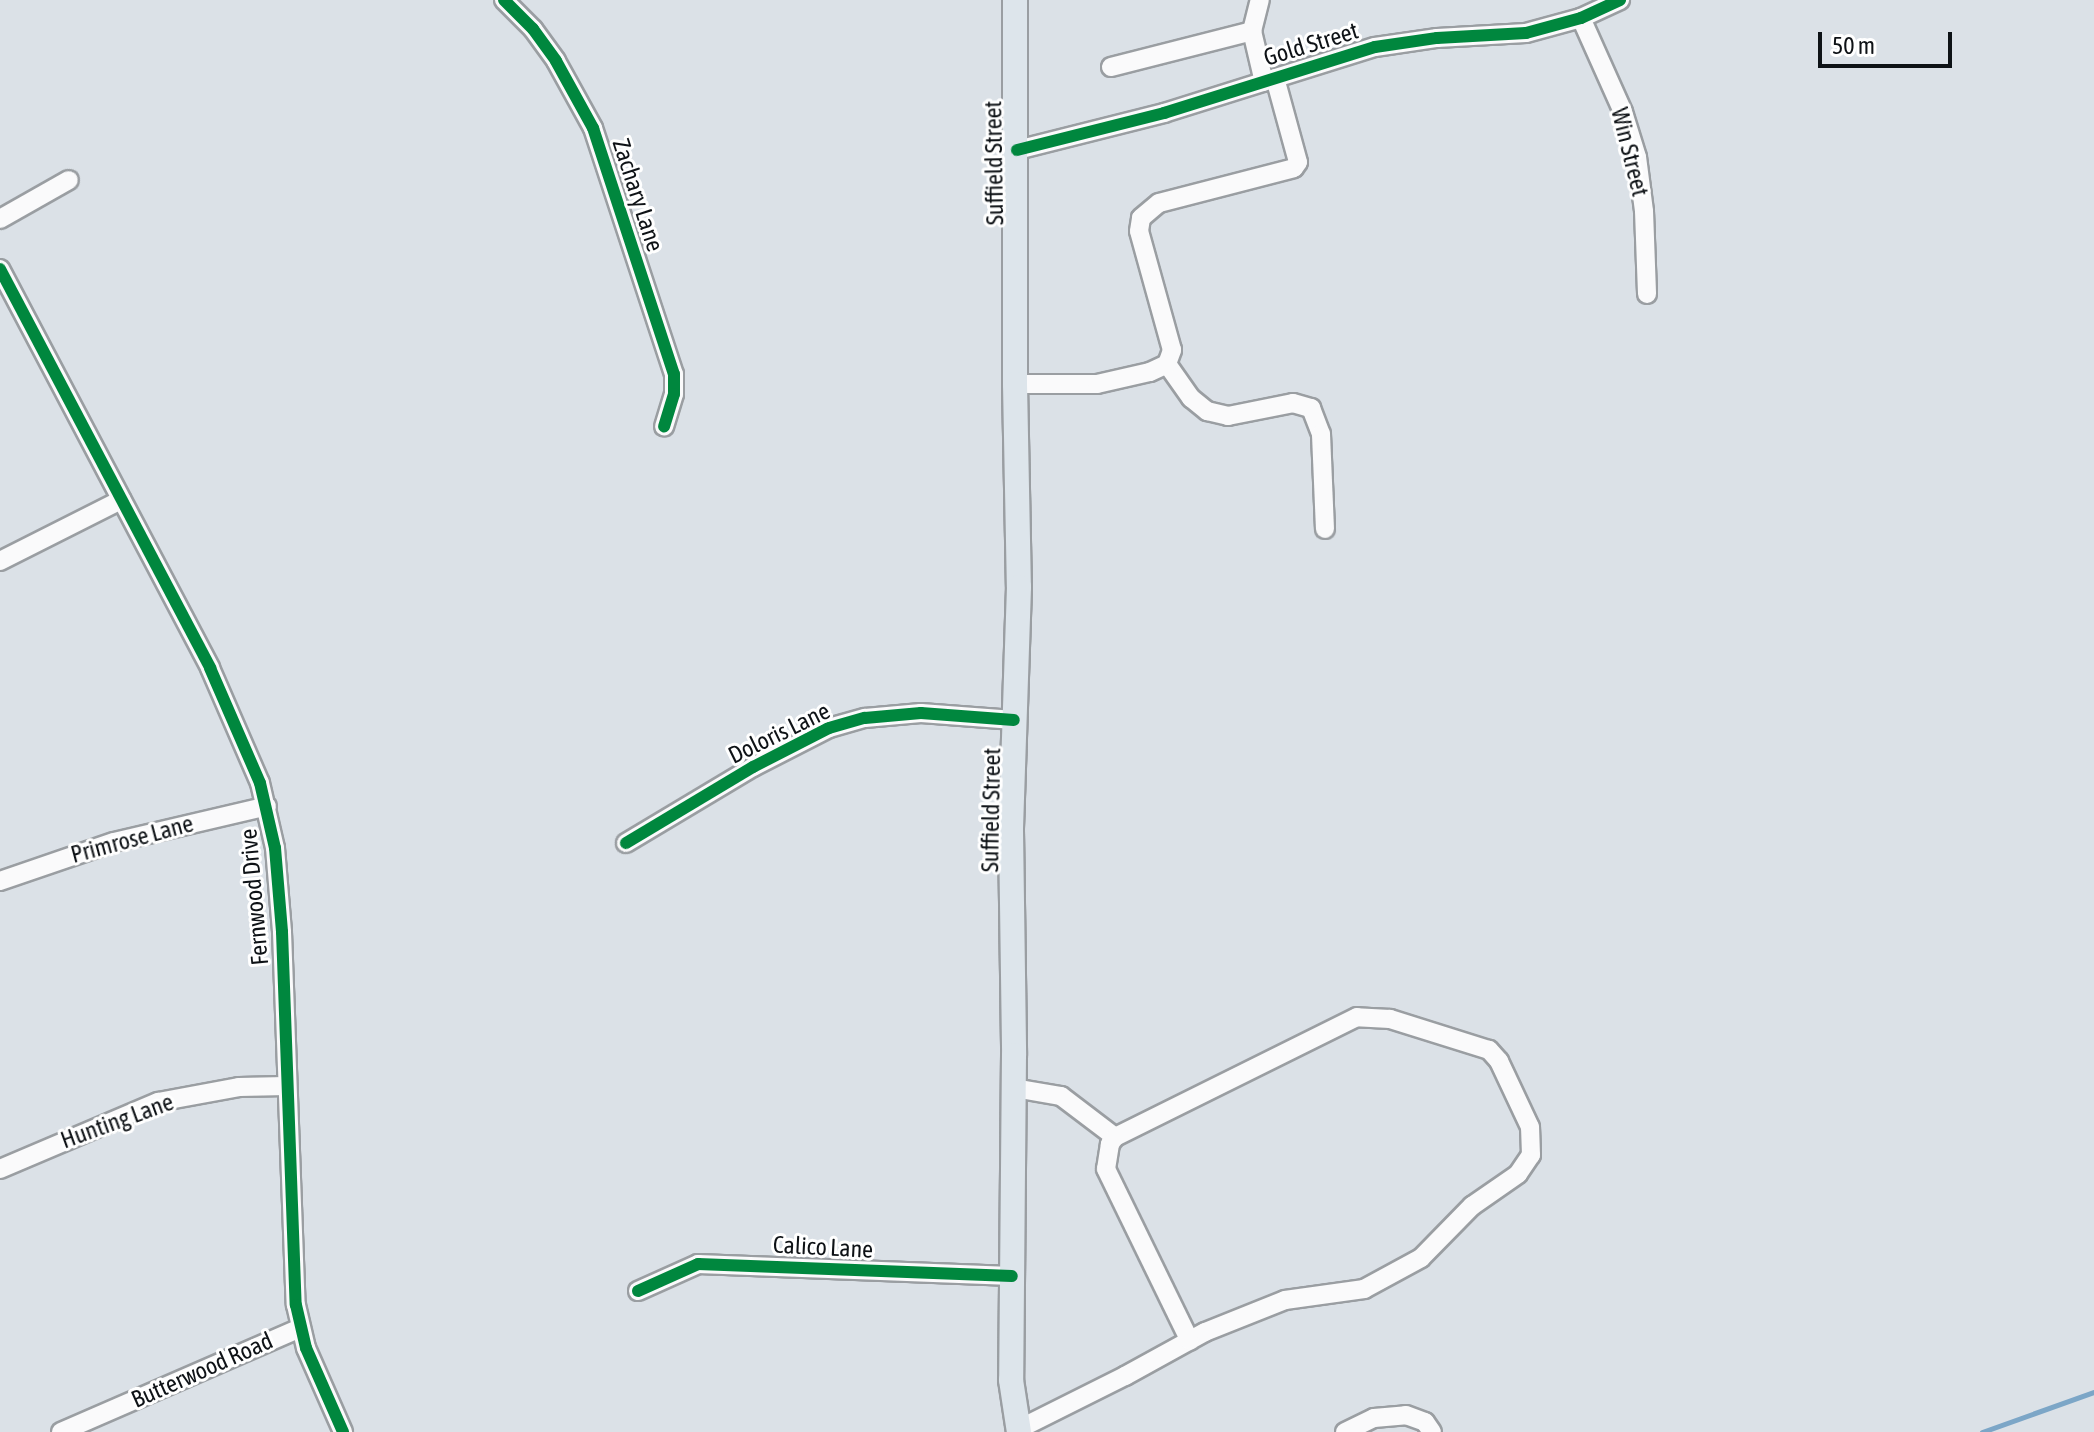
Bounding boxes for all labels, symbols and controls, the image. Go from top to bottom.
street label: Gold Street [1260,16,1362,72]
scale bar [1822,16,1956,66]
text: 50 m [1832,32,1875,59]
street label: Suffield Street [979,100,1009,226]
street label: Win Street [1605,105,1655,199]
street label: Zachary Lane [606,135,670,255]
street label: Doloris Lane [723,696,835,770]
street label: Suffield Street [976,747,1006,873]
street label: Primrose Lane [68,809,196,869]
street label: Fernwood Drive [234,828,274,966]
street label: Hunting Lane [57,1087,177,1155]
street label: Calico Lane [772,1230,874,1264]
street label: Butterwood Road [127,1326,277,1414]

